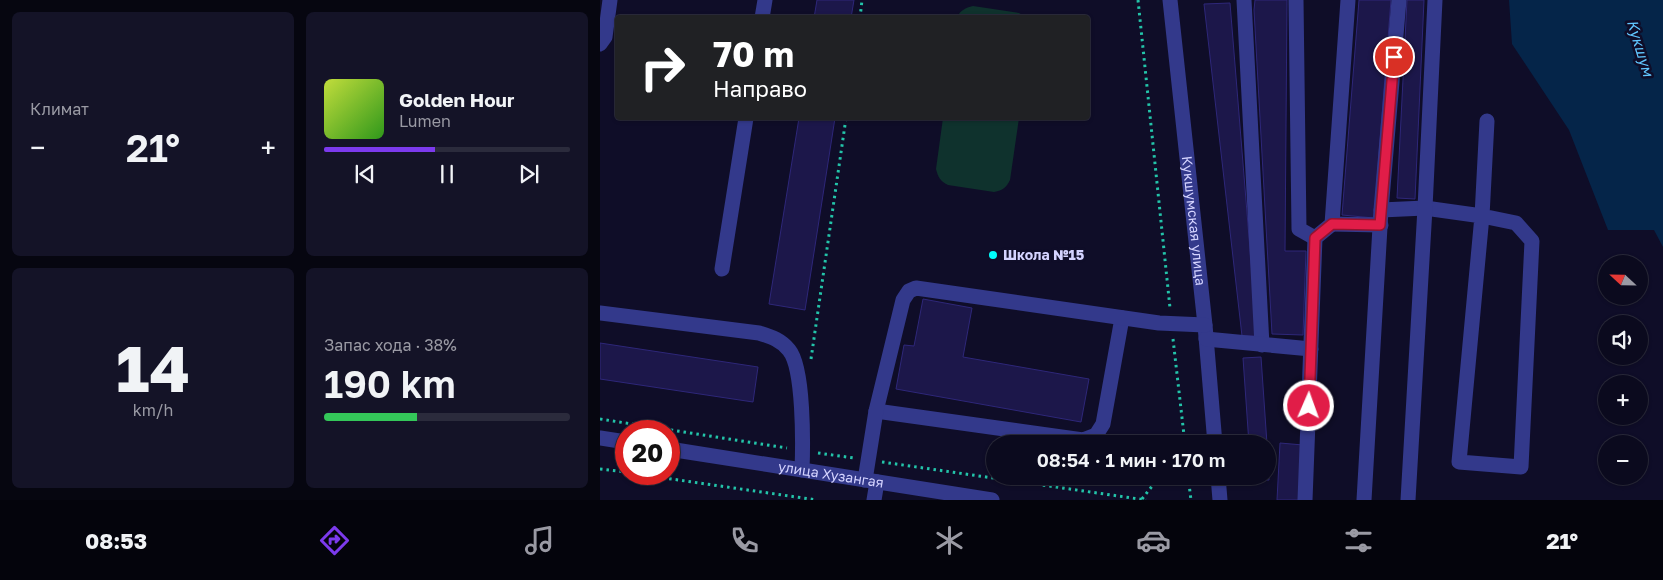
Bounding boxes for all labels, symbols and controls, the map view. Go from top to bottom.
water label: Кукшум [1623,17,1658,80]
text: 70 m [713,33,794,75]
icon: right [630,35,695,100]
pin [1373,36,1415,78]
icon: arrive [1380,43,1408,71]
text: Направо [713,75,807,102]
text: Golden Hour [399,88,514,111]
text: Климат [30,99,89,119]
text: Lumen [399,111,451,131]
text: 21° [126,125,180,170]
text: − [30,131,45,164]
text: + [261,131,276,164]
street label: Кукшумская улица [1179,155,1210,286]
icon: previous [351,160,379,188]
icon: pause [433,160,461,188]
icon: next [515,160,543,188]
place label: Школа №15 [1003,246,1085,263]
marker: Школа №15 [987,249,999,261]
north arrow [1598,255,1648,305]
map controls [1598,255,1648,485]
button: sound [1598,315,1648,365]
text: 14 [116,328,190,406]
text: Запас хода · 38% [324,335,457,355]
text: 190 km [324,361,456,406]
button: + [1598,375,1648,425]
position arrow [1282,379,1334,431]
text: km/h [133,400,173,420]
speed limit sign: 20 [615,420,680,485]
button: − [1598,435,1648,485]
text: 08:54 · 1 мин · 170 m [1037,448,1225,471]
street label: улица Хузангая [777,457,885,491]
icon: directions [317,523,352,558]
icon: music [522,523,557,558]
icon: phone [727,523,762,558]
icon: climate [932,523,967,558]
icon: car [1136,523,1171,558]
icon: filters [1341,523,1376,558]
text: 08:53 [85,527,147,554]
text: 21° [1546,527,1578,554]

